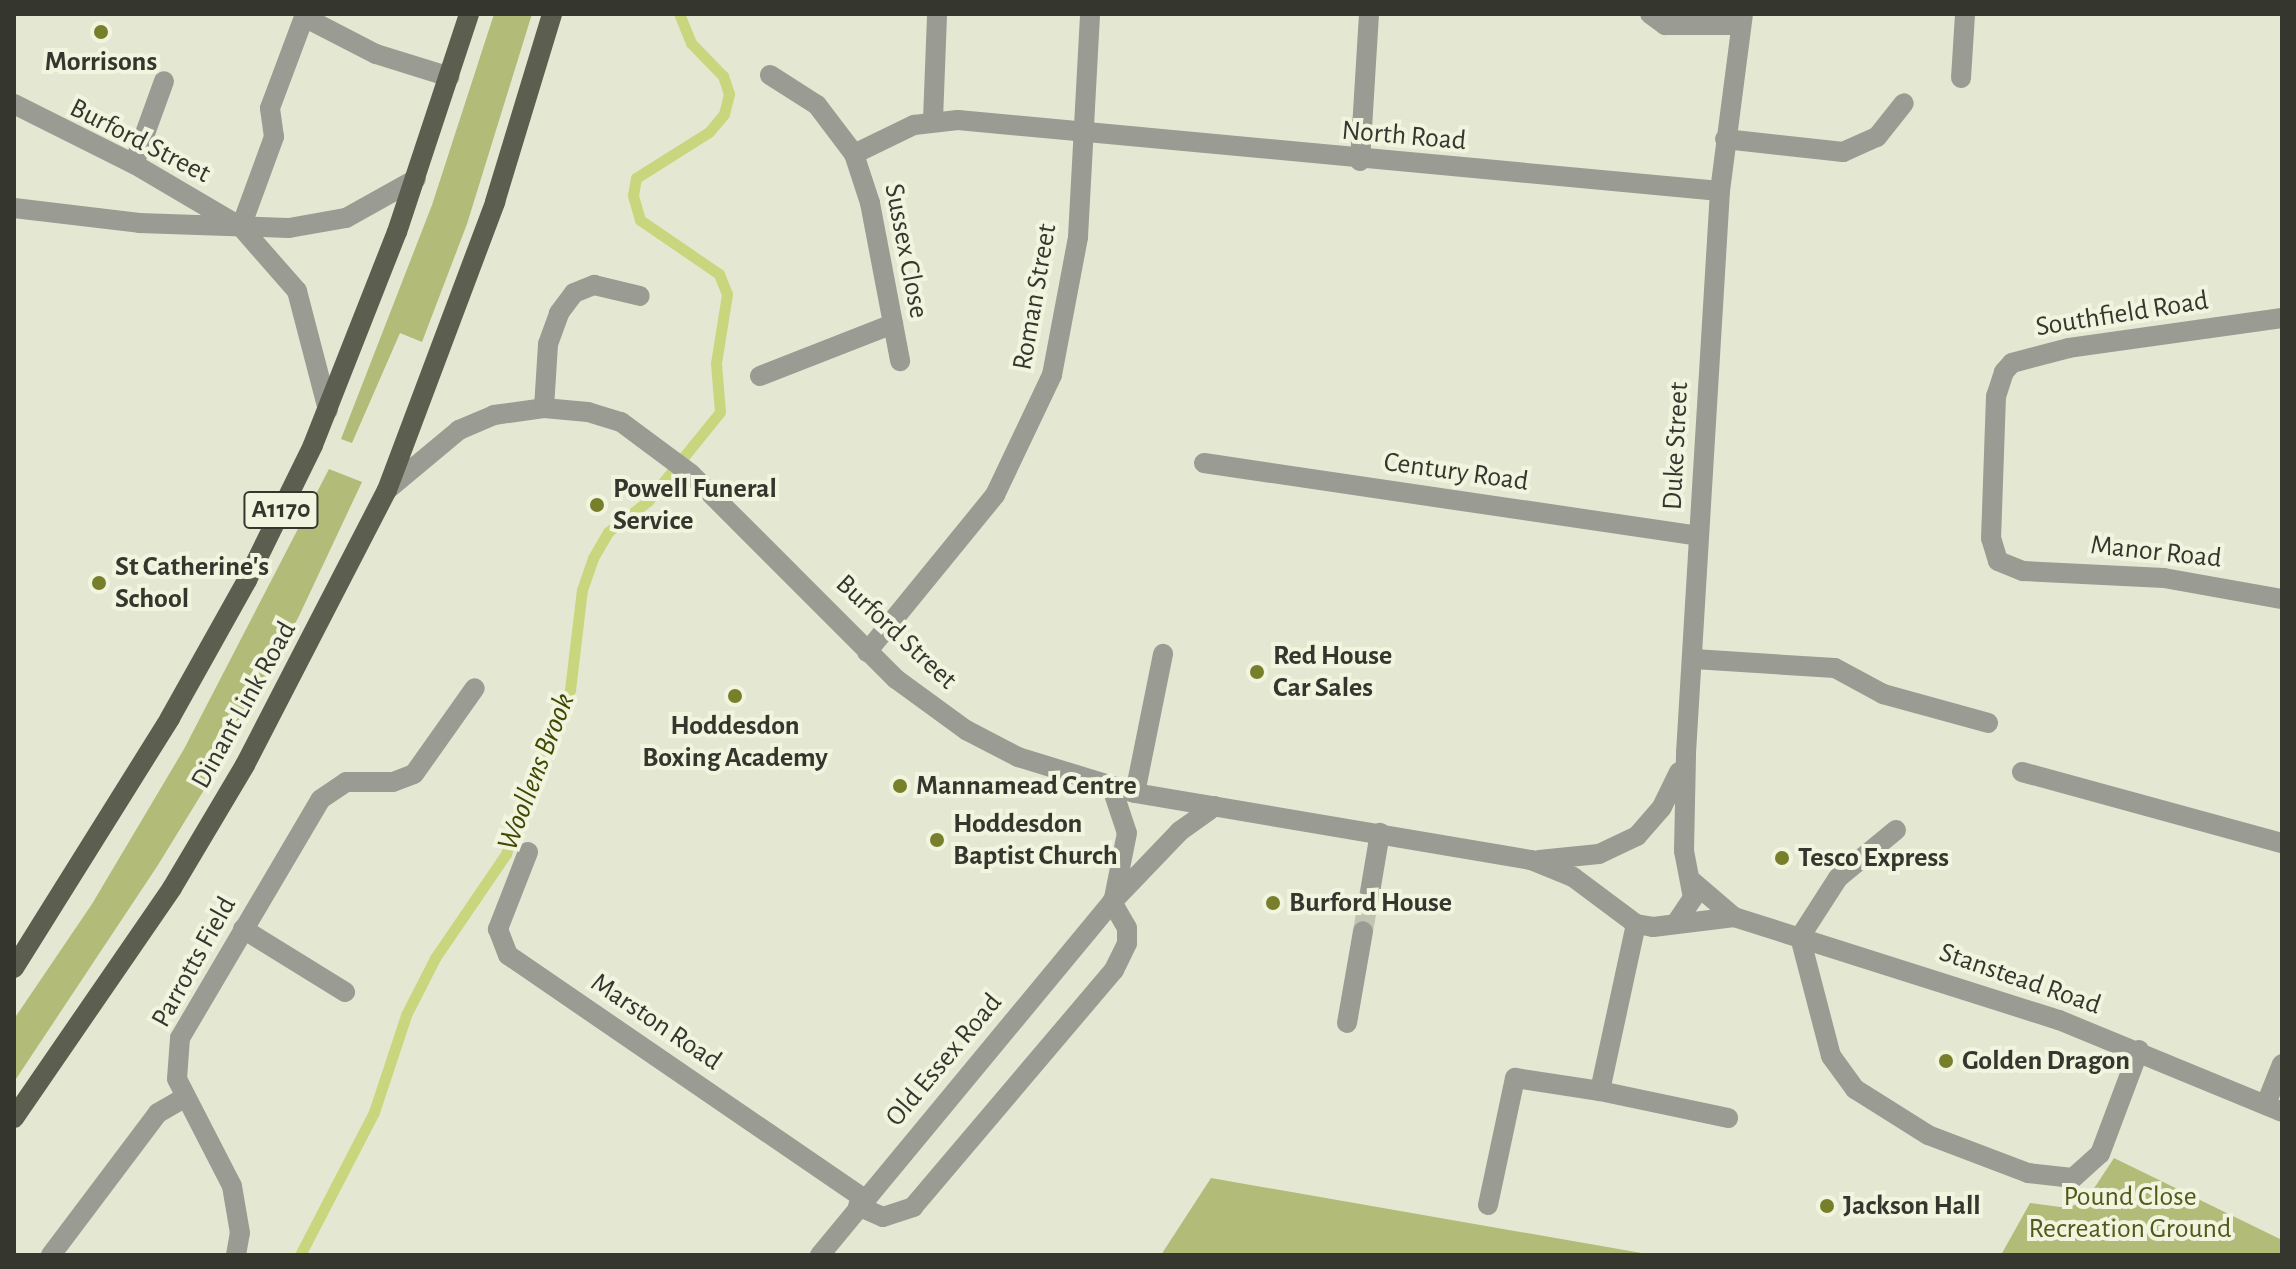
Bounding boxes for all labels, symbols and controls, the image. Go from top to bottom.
marker: Morrisons [92,23,110,41]
place label: Morrisons [45,45,157,79]
street label: Burford Street [64,91,216,191]
street label: North Road [1340,114,1468,158]
street label: Sussex Close [876,181,936,321]
street label: Roman Street [1006,221,1064,373]
street label: Southfield Road [2033,284,2211,344]
street label: Duke Street [1656,381,1696,511]
street label: Century Road [1381,445,1531,499]
place label: Powell Funeral Service [613,472,777,538]
road number: A1170 [243,488,319,532]
marker: Powell Funeral Service [588,496,606,514]
street label: Manor Road [2089,528,2223,576]
place label: St Catherine's School [115,550,269,616]
street label: Burford Street [828,567,964,697]
marker: St Catherine's School [90,574,108,592]
street label: Dinant Link Road [184,616,304,794]
place label: Red House Car Sales [1273,639,1392,705]
marker: Red House Car Sales [1248,663,1266,681]
marker: Hoddesdon Boxing Academy [726,687,744,705]
water label: Woollens Brook [489,688,583,856]
place label: Hoddesdon Boxing Academy [642,709,828,775]
place label: Mannamead Centre [916,769,1137,803]
marker: Mannamead Centre [891,777,909,795]
place label: Hoddesdon Baptist Church [953,807,1118,873]
marker: Hoddesdon Baptist Church [928,831,946,849]
place label: Tesco Express [1798,841,1949,875]
marker: Tesco Express [1773,849,1791,867]
place label: Burford House [1289,886,1452,920]
street label: Parrotts Field [144,891,244,1033]
marker: Burford House [1264,894,1282,912]
street label: Stanstead Road [1935,936,2105,1022]
street label: Marston Road [584,966,728,1078]
street label: Old Essex Road [879,987,1009,1133]
place label: Golden Dragon [1962,1044,2130,1078]
marker: Golden Dragon [1937,1052,1955,1070]
park label: Pound Close Recreation Ground [2028,1180,2232,1246]
place label: Jackson Hall [1843,1189,1981,1223]
marker: Jackson Hall [1818,1197,1836,1215]

